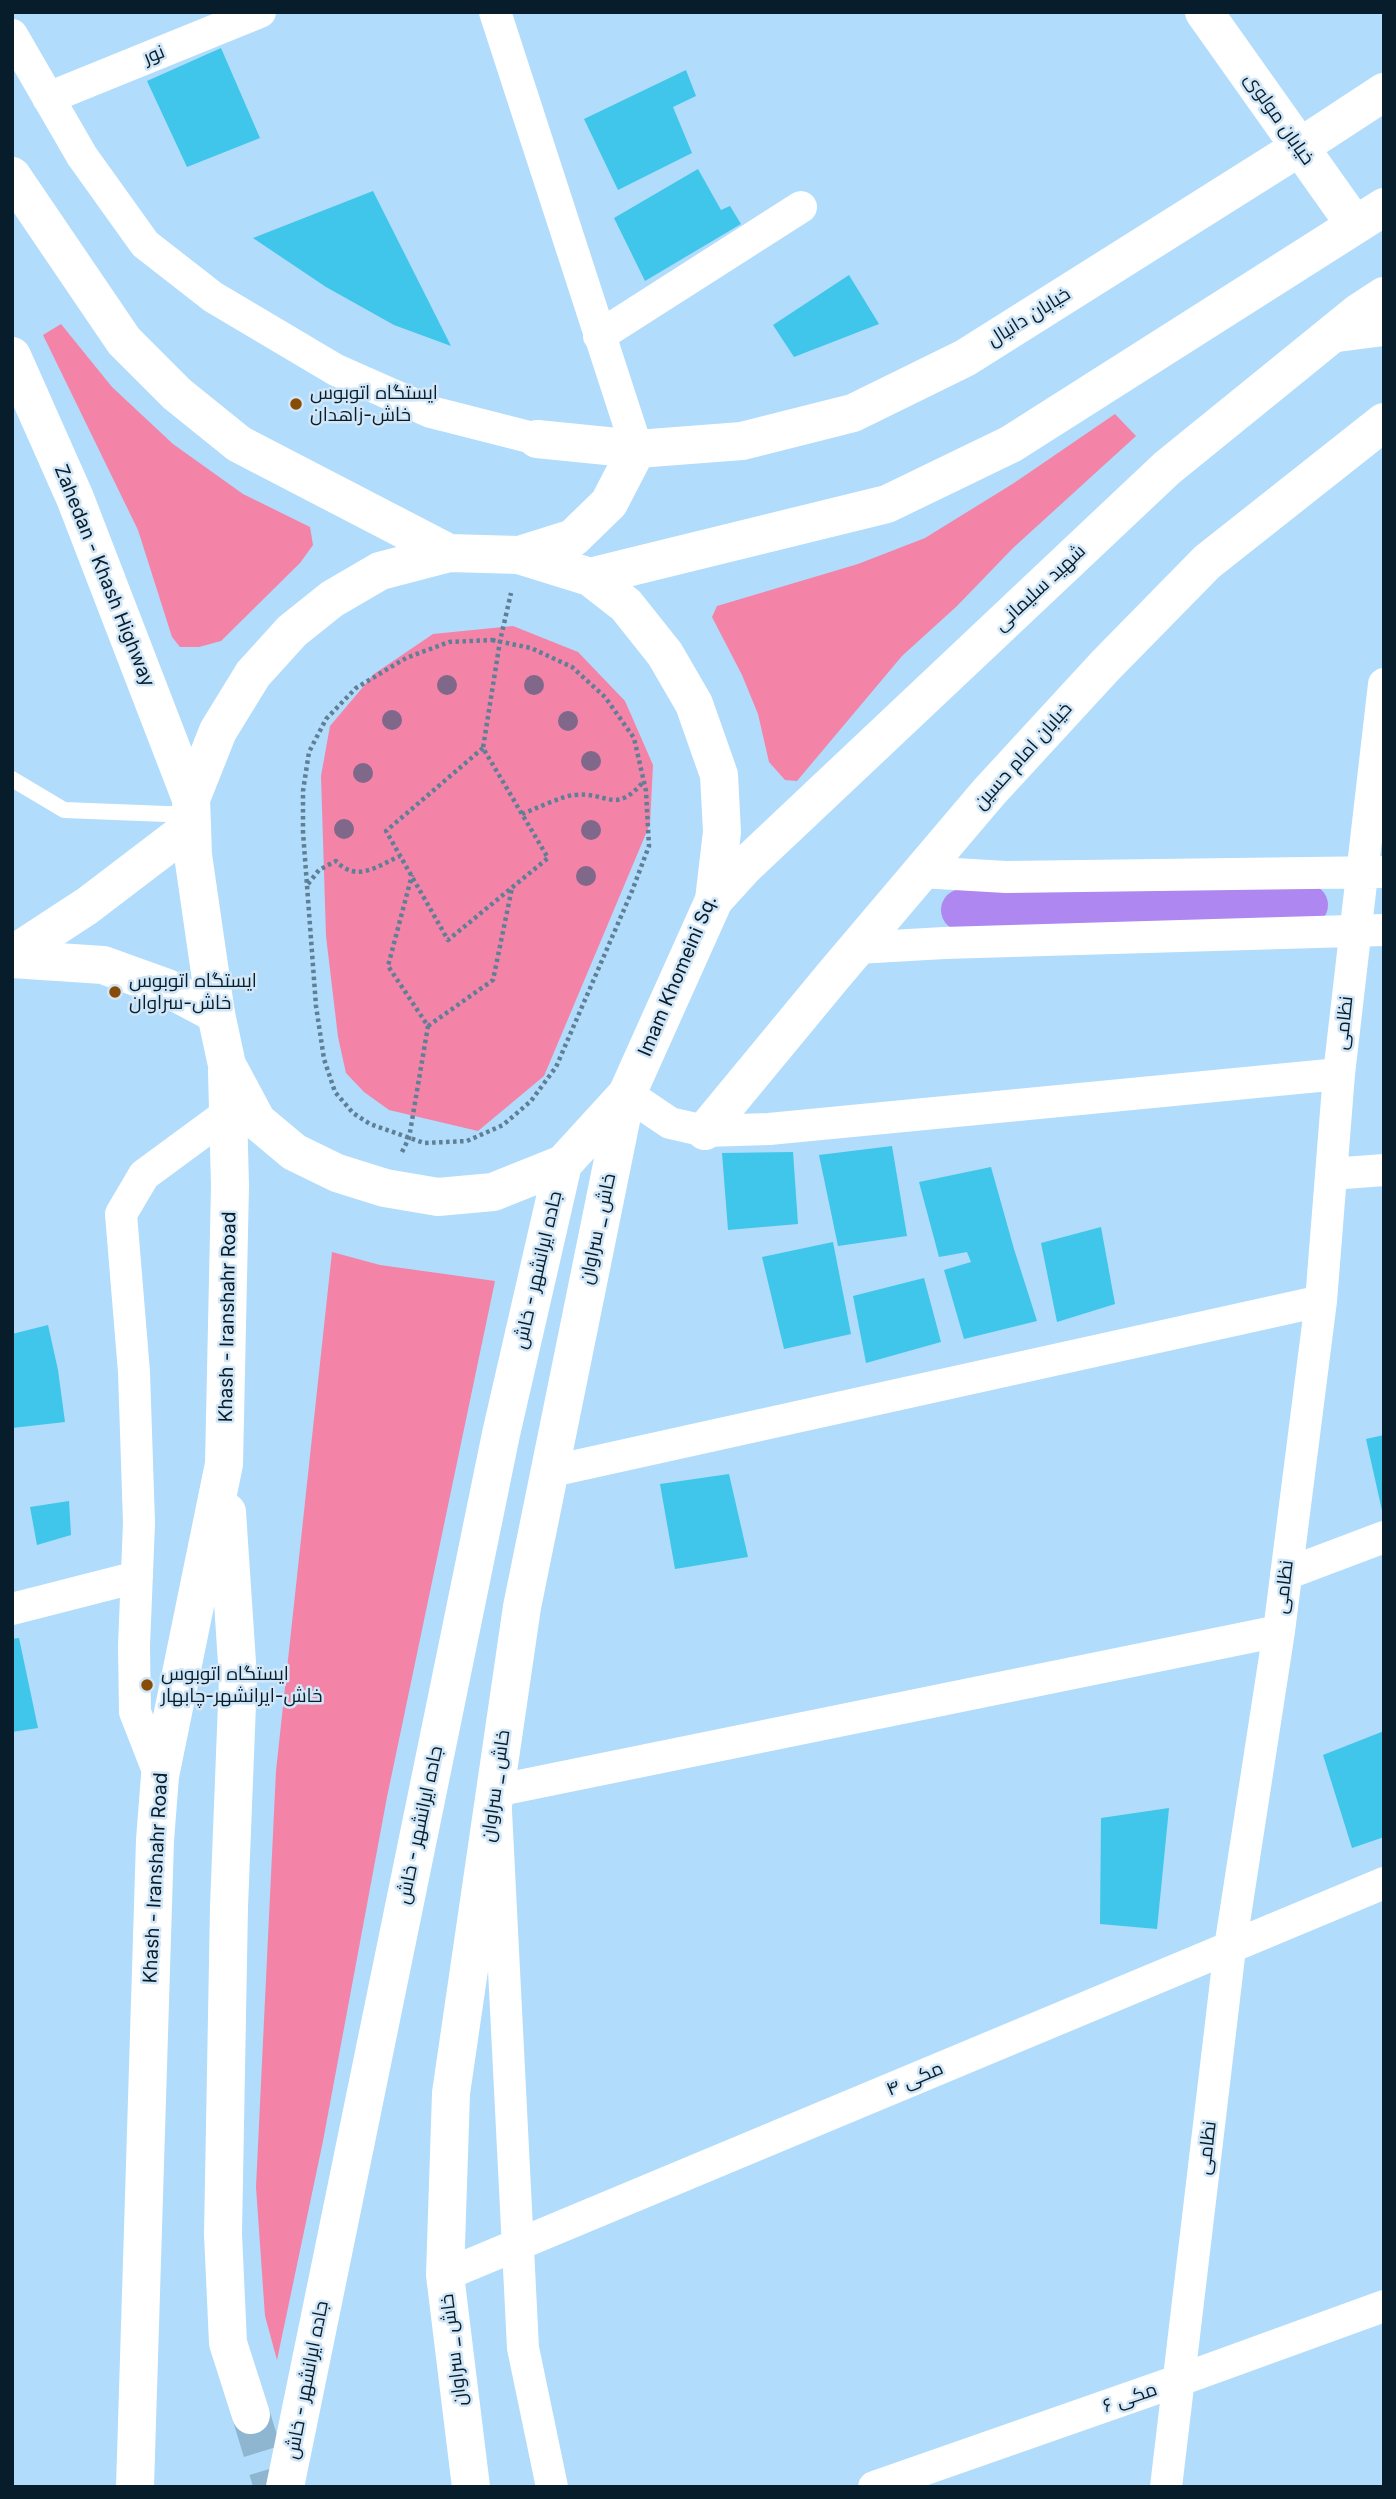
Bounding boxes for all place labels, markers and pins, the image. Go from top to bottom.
place label: ایستگاه اتوبوس خاش-زاهدان [310,382,438,426]
marker: ایستگاه اتوبوس خاش-زاهدان [288,396,304,412]
place label: ایستگاه اتوبوس خاش-سراوان [129,970,257,1014]
marker: ایستگاه اتوبوس خاش-سراوان [107,984,123,1000]
place label: ایستگاه اتوبوس خاش-ایرانشهر-چابهار [161,1663,323,1707]
marker: ایستگاه اتوبوس خاش-ایرانشهر-چابهار [139,1677,155,1693]

